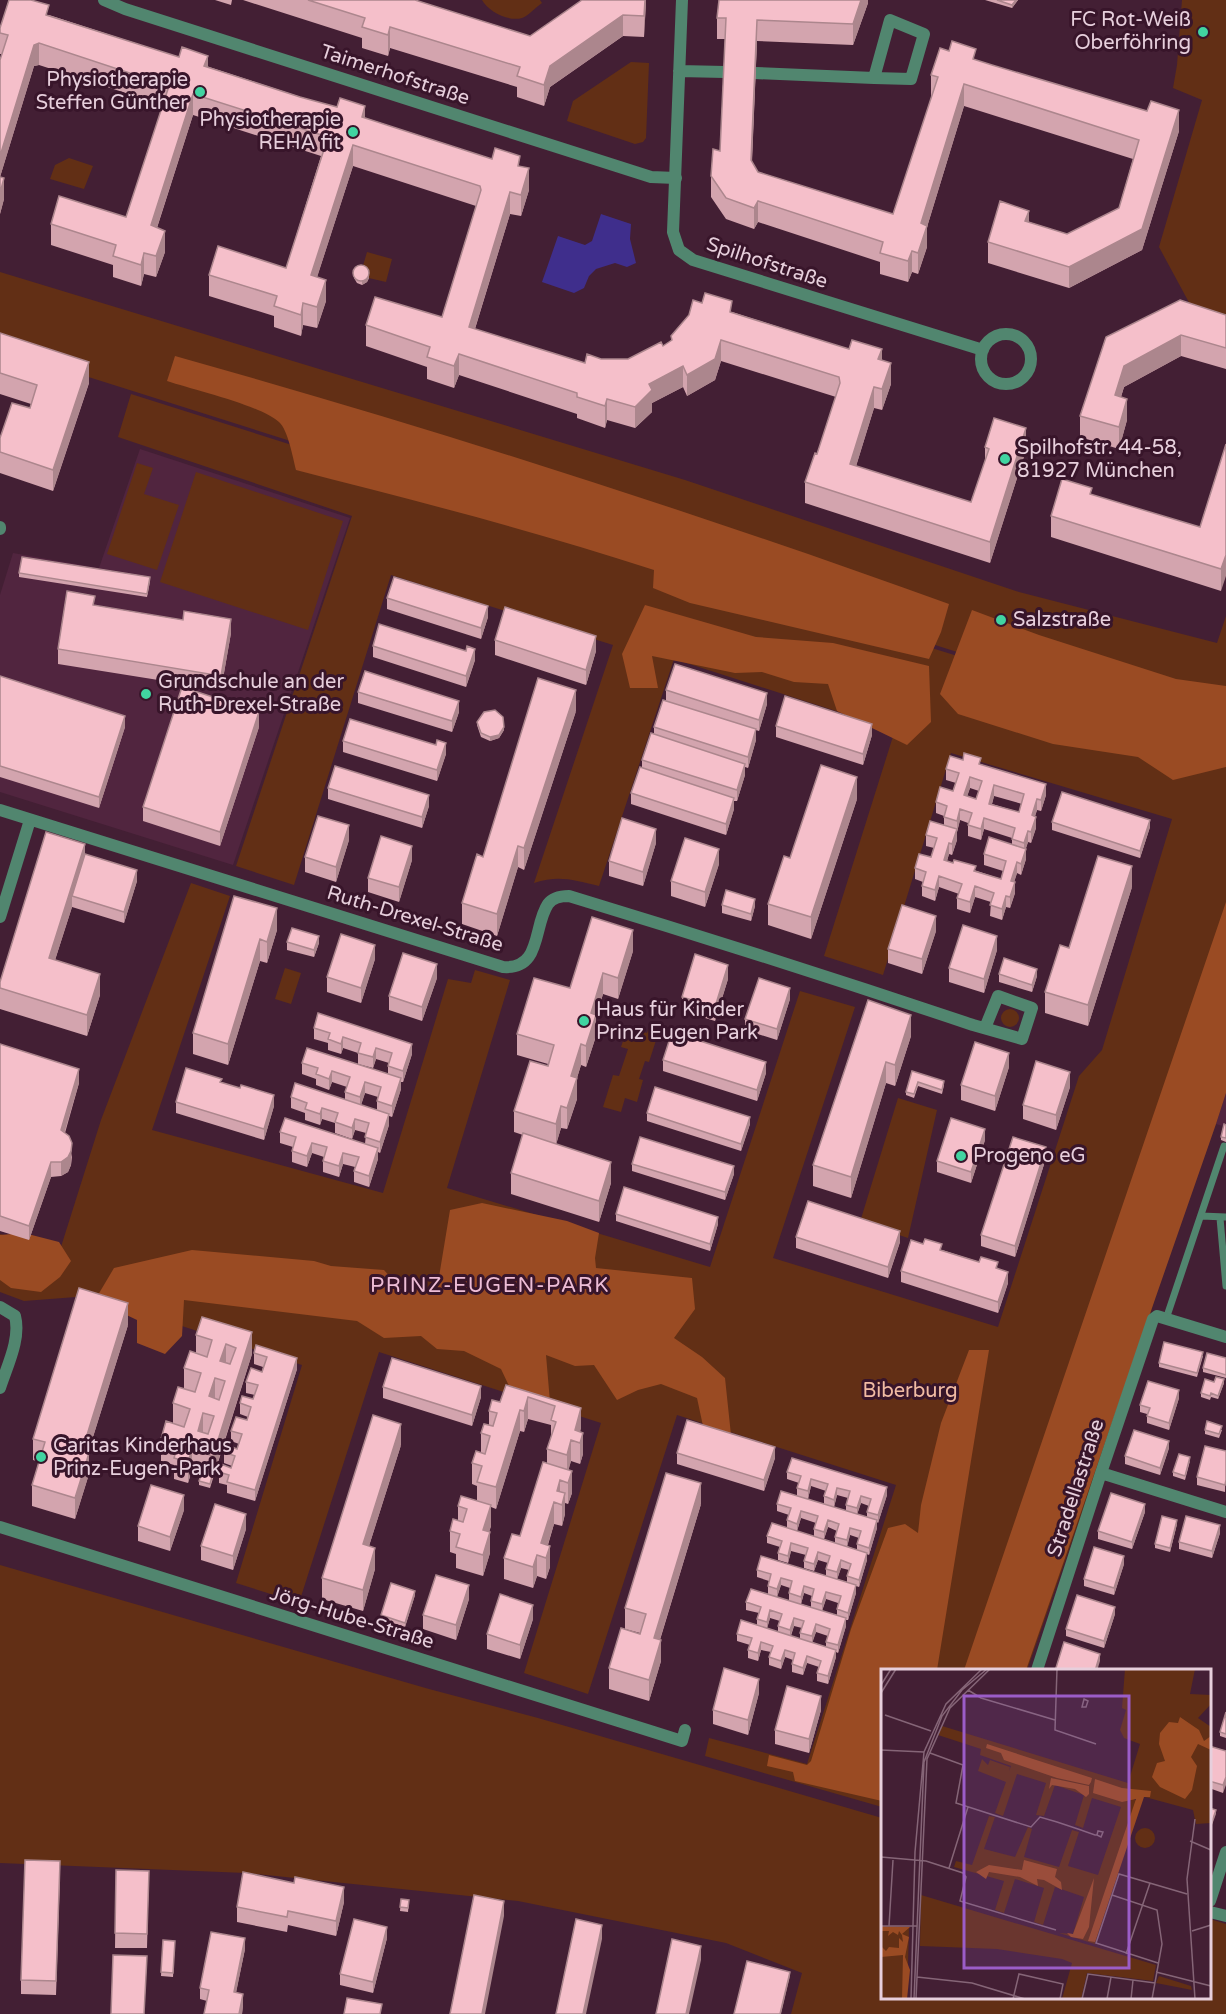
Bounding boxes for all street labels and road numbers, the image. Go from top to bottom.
street label: Taimerhofstraße [317,40,473,110]
street label: Spilhofstraße [703,232,831,294]
street label: Ruth-Drexel-Straße [324,881,506,957]
street label: Stradellastraße [1042,1416,1110,1560]
street label: Jörg-Hube-Straße [267,1582,437,1654]

